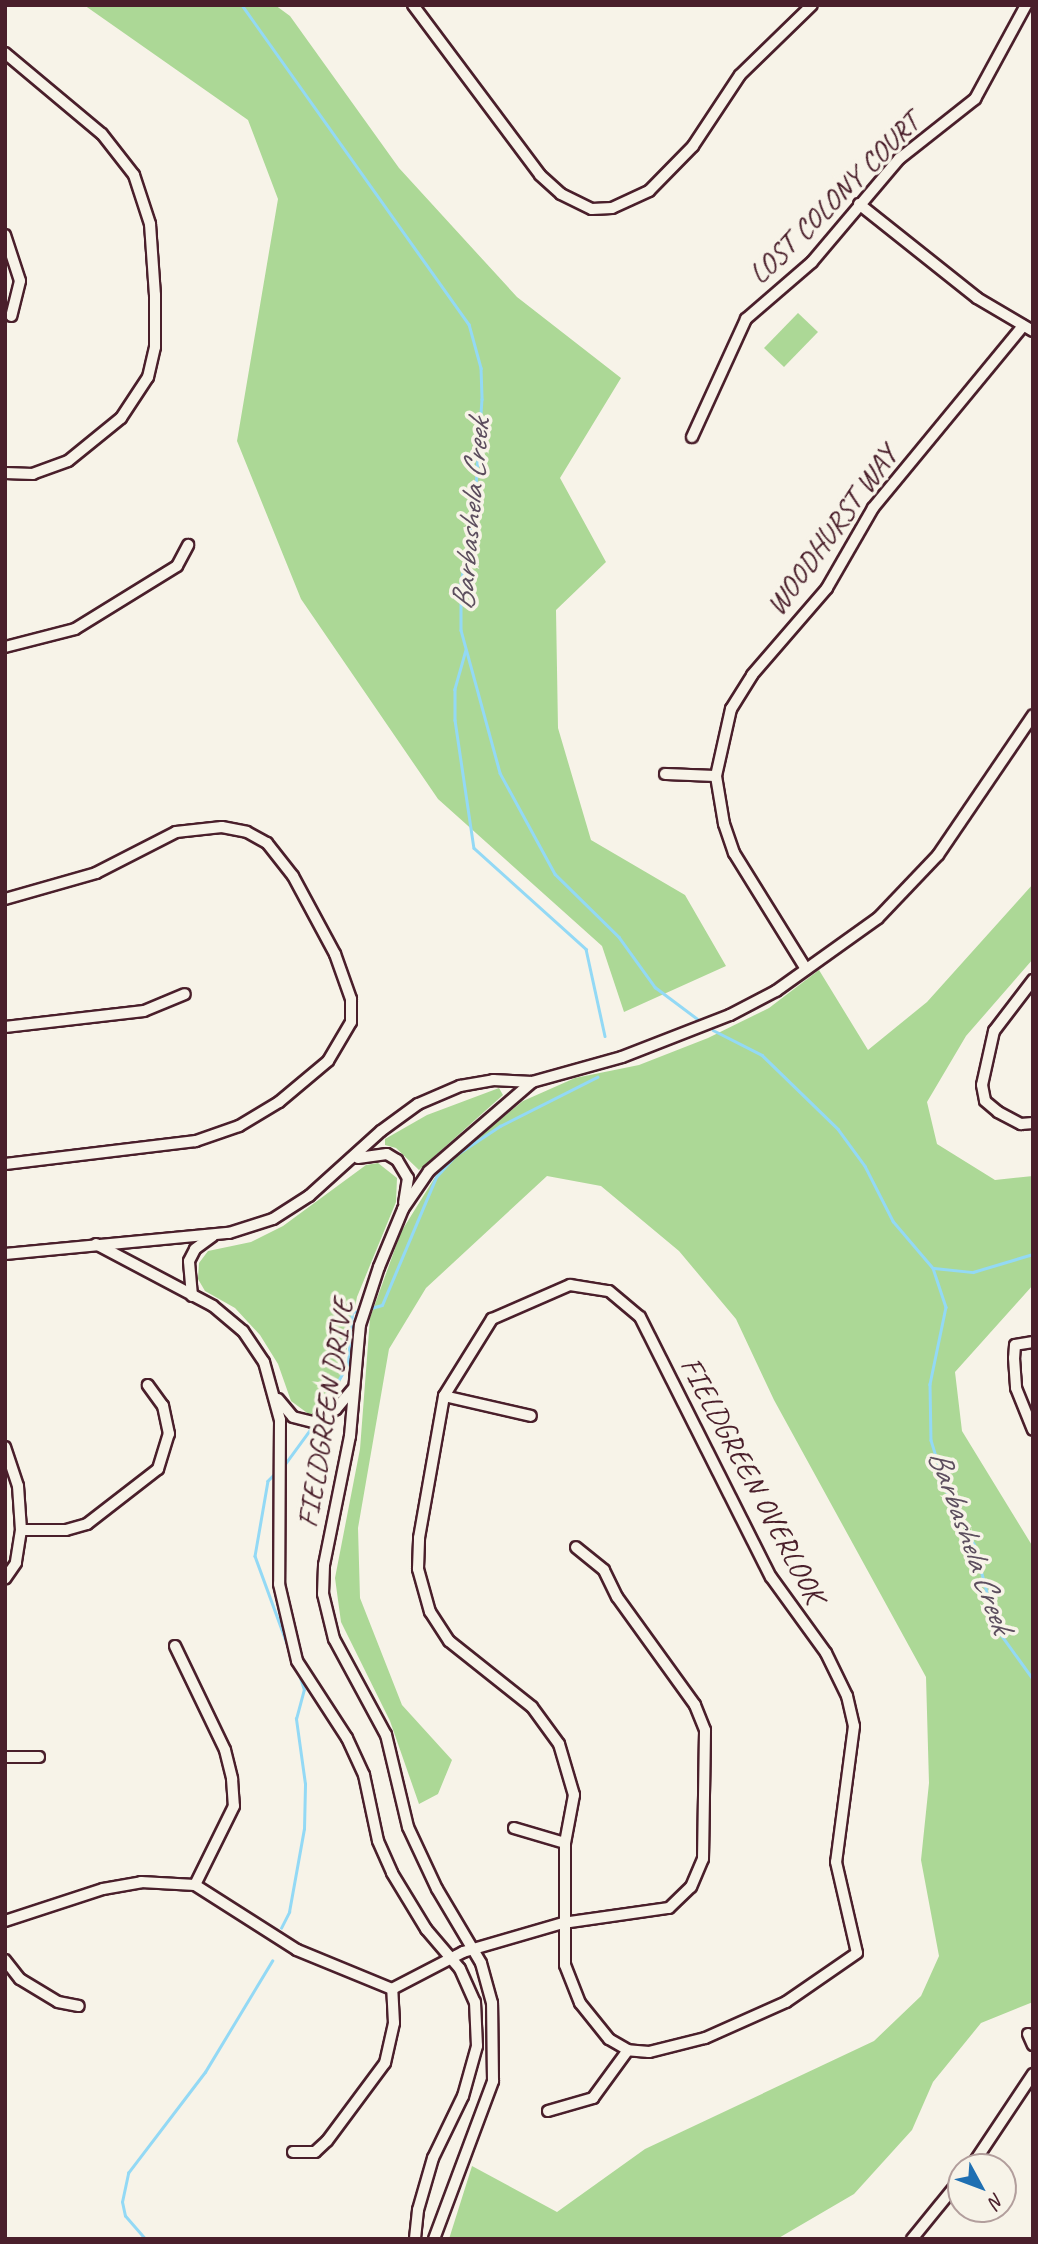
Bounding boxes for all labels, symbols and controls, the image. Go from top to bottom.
street label: LOST COLONY COURT [741,105,927,291]
water label: Barbashela Creek [444,418,498,612]
street label: WOODHURST WAY [757,438,905,622]
street label: FIELDGREEN DRIVE [289,1296,361,1530]
street label: FIELDGREEN OVERLOOK [673,1351,833,1609]
water label: Barbashela Creek [919,1445,1021,1637]
north arrow [947,2153,1017,2223]
text: N [983,2188,1009,2213]

